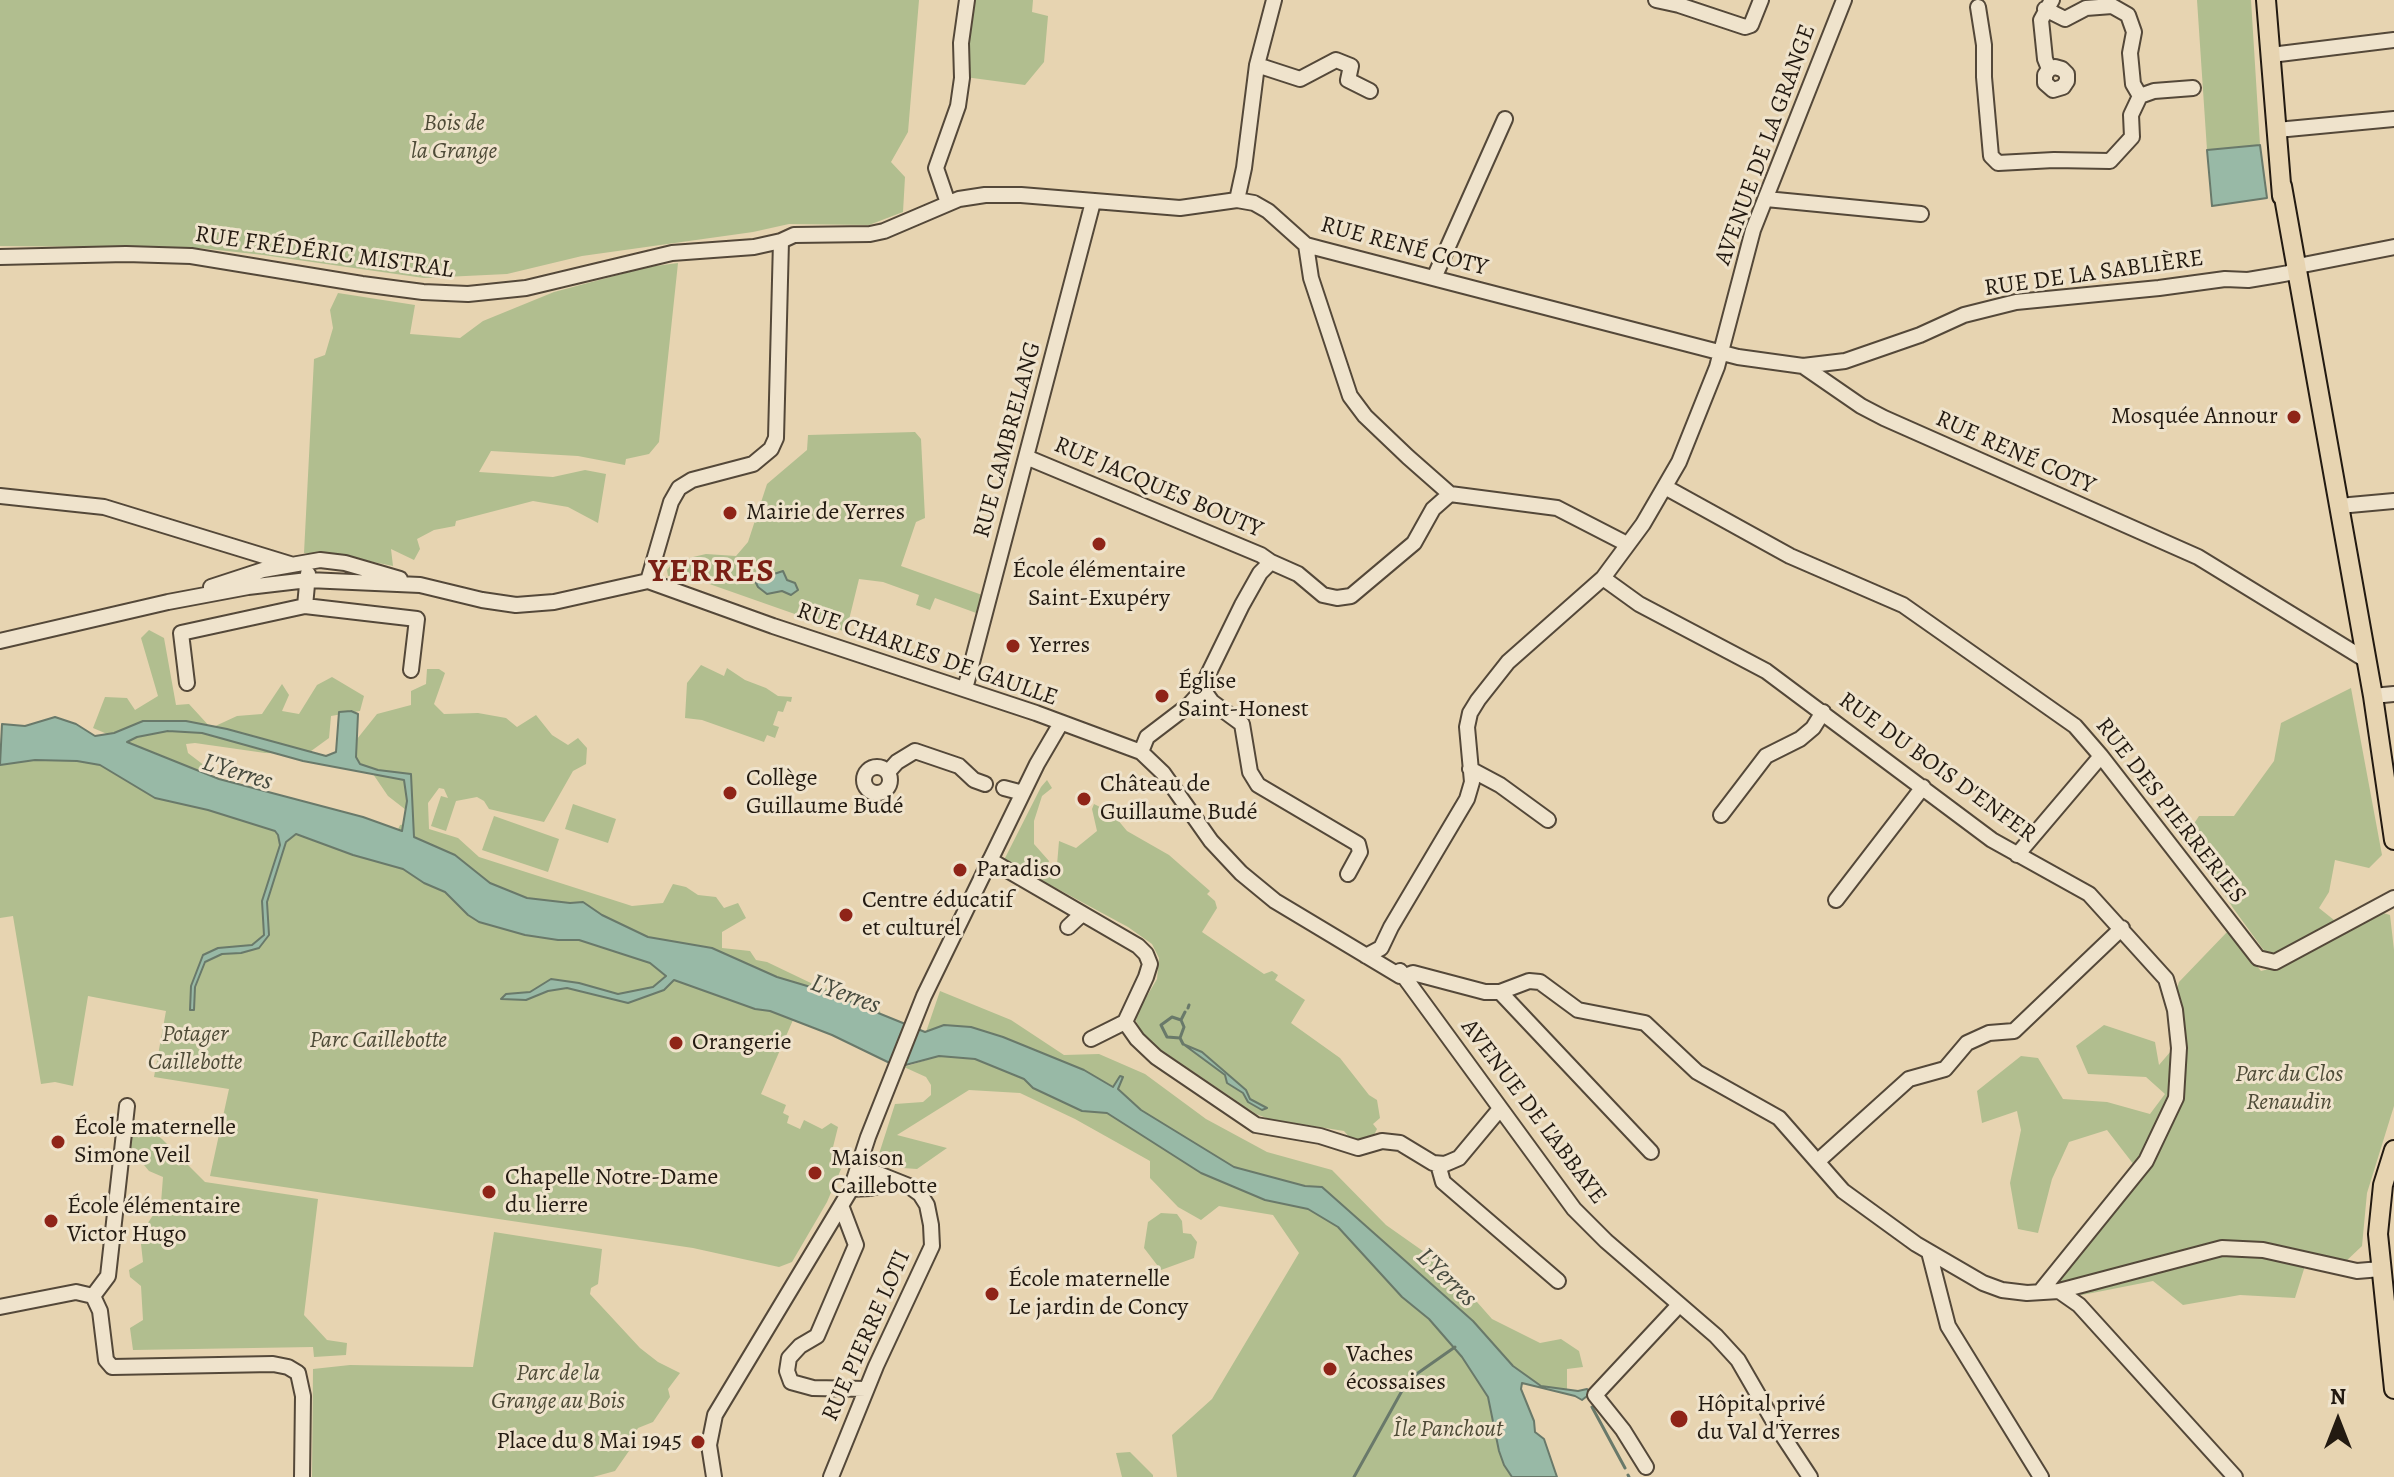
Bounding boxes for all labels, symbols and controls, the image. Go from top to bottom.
street label: AVENUE DE LA GRANGE [1709,21,1823,269]
park label: Bois de la Grange [411,110,497,166]
street label: RUE RENÉ COTY [1317,211,1491,283]
street label: RUE FRÉDÉRIC MISTRAL [193,221,455,285]
street label: RUE DE LA SABLIÈRE [1982,244,2206,304]
street label: RUE CAMBRELANG [968,339,1048,541]
place label: Mosquée Annour [2111,403,2278,431]
street label: RUE RENÉ COTY [1931,405,2099,501]
marker: Mosquée Annour [2285,408,2303,426]
street label: RUE JACQUES BOUTY [1049,431,1267,545]
place label: Mairie de Yerres [746,499,905,527]
marker: Mairie de Yerres [721,504,739,522]
marker: École élémentaire Saint-Exupéry [1090,535,1108,553]
district label: YERRES [648,554,776,592]
place label: École élémentaire Saint-Exupéry [1012,557,1186,613]
street label: RUE CHARLES DE GAULLE [793,597,1061,713]
place label: Yerres [1029,632,1090,660]
marker: Yerres [1004,637,1022,655]
place label: Église Saint-Honest [1178,668,1309,724]
marker: Église Saint-Honest [1153,687,1171,705]
street label: RUE DU BOIS D'ENFER [1832,687,2042,849]
street label: RUE DES PIERRERIES [2089,712,2251,910]
water label: L'Yerres [198,748,276,798]
place label: Collège Guillaume Budé [746,765,904,821]
place label: Château de Guillaume Budé [1100,771,1258,827]
marker: Collège Guillaume Budé [721,784,739,802]
marker: Château de Guillaume Budé [1075,790,1093,808]
place label: Paradiso [976,856,1061,884]
marker: Paradiso [951,861,969,879]
place label: Centre éducatif et culturel [862,887,1013,943]
marker: Centre éducatif et culturel [837,906,855,924]
water label: L'Yerres [806,968,884,1022]
street label: AVENUE DE L'ABBAYE [1454,1014,1612,1210]
park label: Potager Caillebotte [148,1021,242,1077]
park label: Parc Caillebotte [309,1027,447,1055]
place label: Orangerie [692,1029,791,1057]
marker: Orangerie [667,1034,685,1052]
park label: Parc du Clos Renaudin [2235,1061,2343,1117]
place label: École maternelle Simone Veil [74,1114,236,1170]
marker: École maternelle Simone Veil [49,1133,67,1151]
place label: Maison Caillebotte [831,1145,937,1201]
place label: Chapelle Notre-Dame du lierre [505,1164,718,1220]
marker: Maison Caillebotte [806,1164,824,1182]
marker: Chapelle Notre-Dame du lierre [480,1183,498,1201]
place label: École élémentaire Victor Hugo [67,1193,241,1249]
marker: École élémentaire Victor Hugo [42,1212,60,1230]
water label: L'Yerres [1409,1242,1483,1314]
street label: RUE PIERRE LOTI [816,1246,918,1426]
place label: École maternelle Le jardin de Concy [1008,1266,1188,1322]
marker: École maternelle Le jardin de Concy [983,1285,1001,1303]
place label: Vaches écossaises [1346,1341,1446,1397]
park label: Parc de la Grange au Bois [491,1360,625,1416]
marker: Vaches écossaises [1321,1360,1339,1378]
north arrow [2298,1381,2378,1461]
text: N [2330,1382,2346,1412]
place label: Hôpital privé du Val d'Yerres [1697,1391,1840,1447]
marker: Hôpital privé du Val d'Yerres [1668,1408,1690,1430]
park label: Île Panchout [1393,1416,1503,1444]
place label: Place du 8 Mai 1945 [496,1428,682,1456]
marker: Place du 8 Mai 1945 [689,1433,707,1451]

